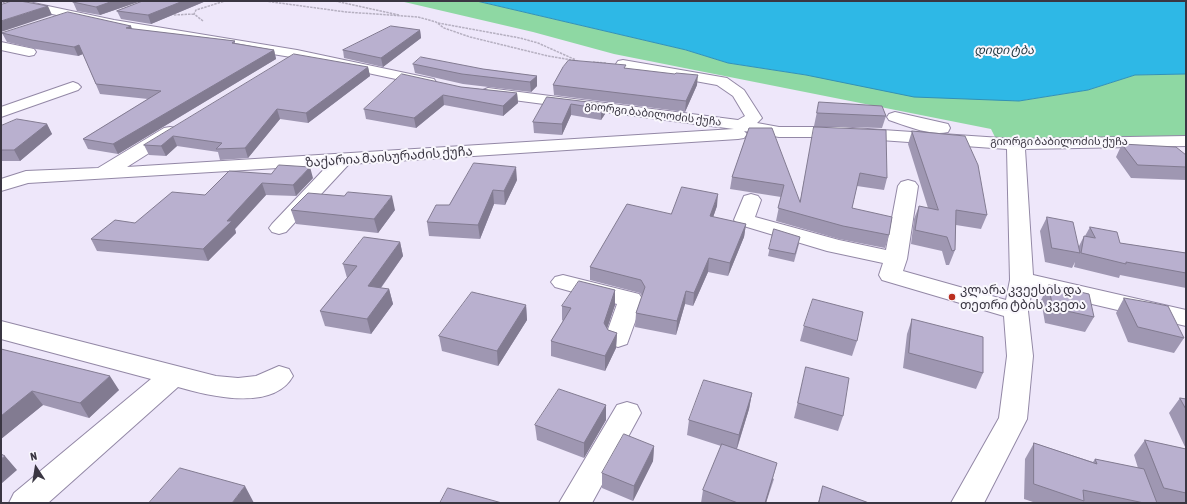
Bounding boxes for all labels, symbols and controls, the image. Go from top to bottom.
water label: დიდი ტბა [974,43,1034,57]
street label: გიორგი ბაბილოძის ქუჩა [584,99,722,129]
street label: გიორგი ბაბილოძის ქუჩა [990,135,1128,149]
street label: ზაქარია მაისურაძის ქუჩა [305,143,473,171]
place label: კლარა კვეესის და თეთრი ტბის კვეთა [960,282,1086,313]
marker: კლარა კვეესის და თეთრი ტბის კვეთა [947,292,957,302]
north arrow [16,448,56,488]
text: N [29,450,38,463]

